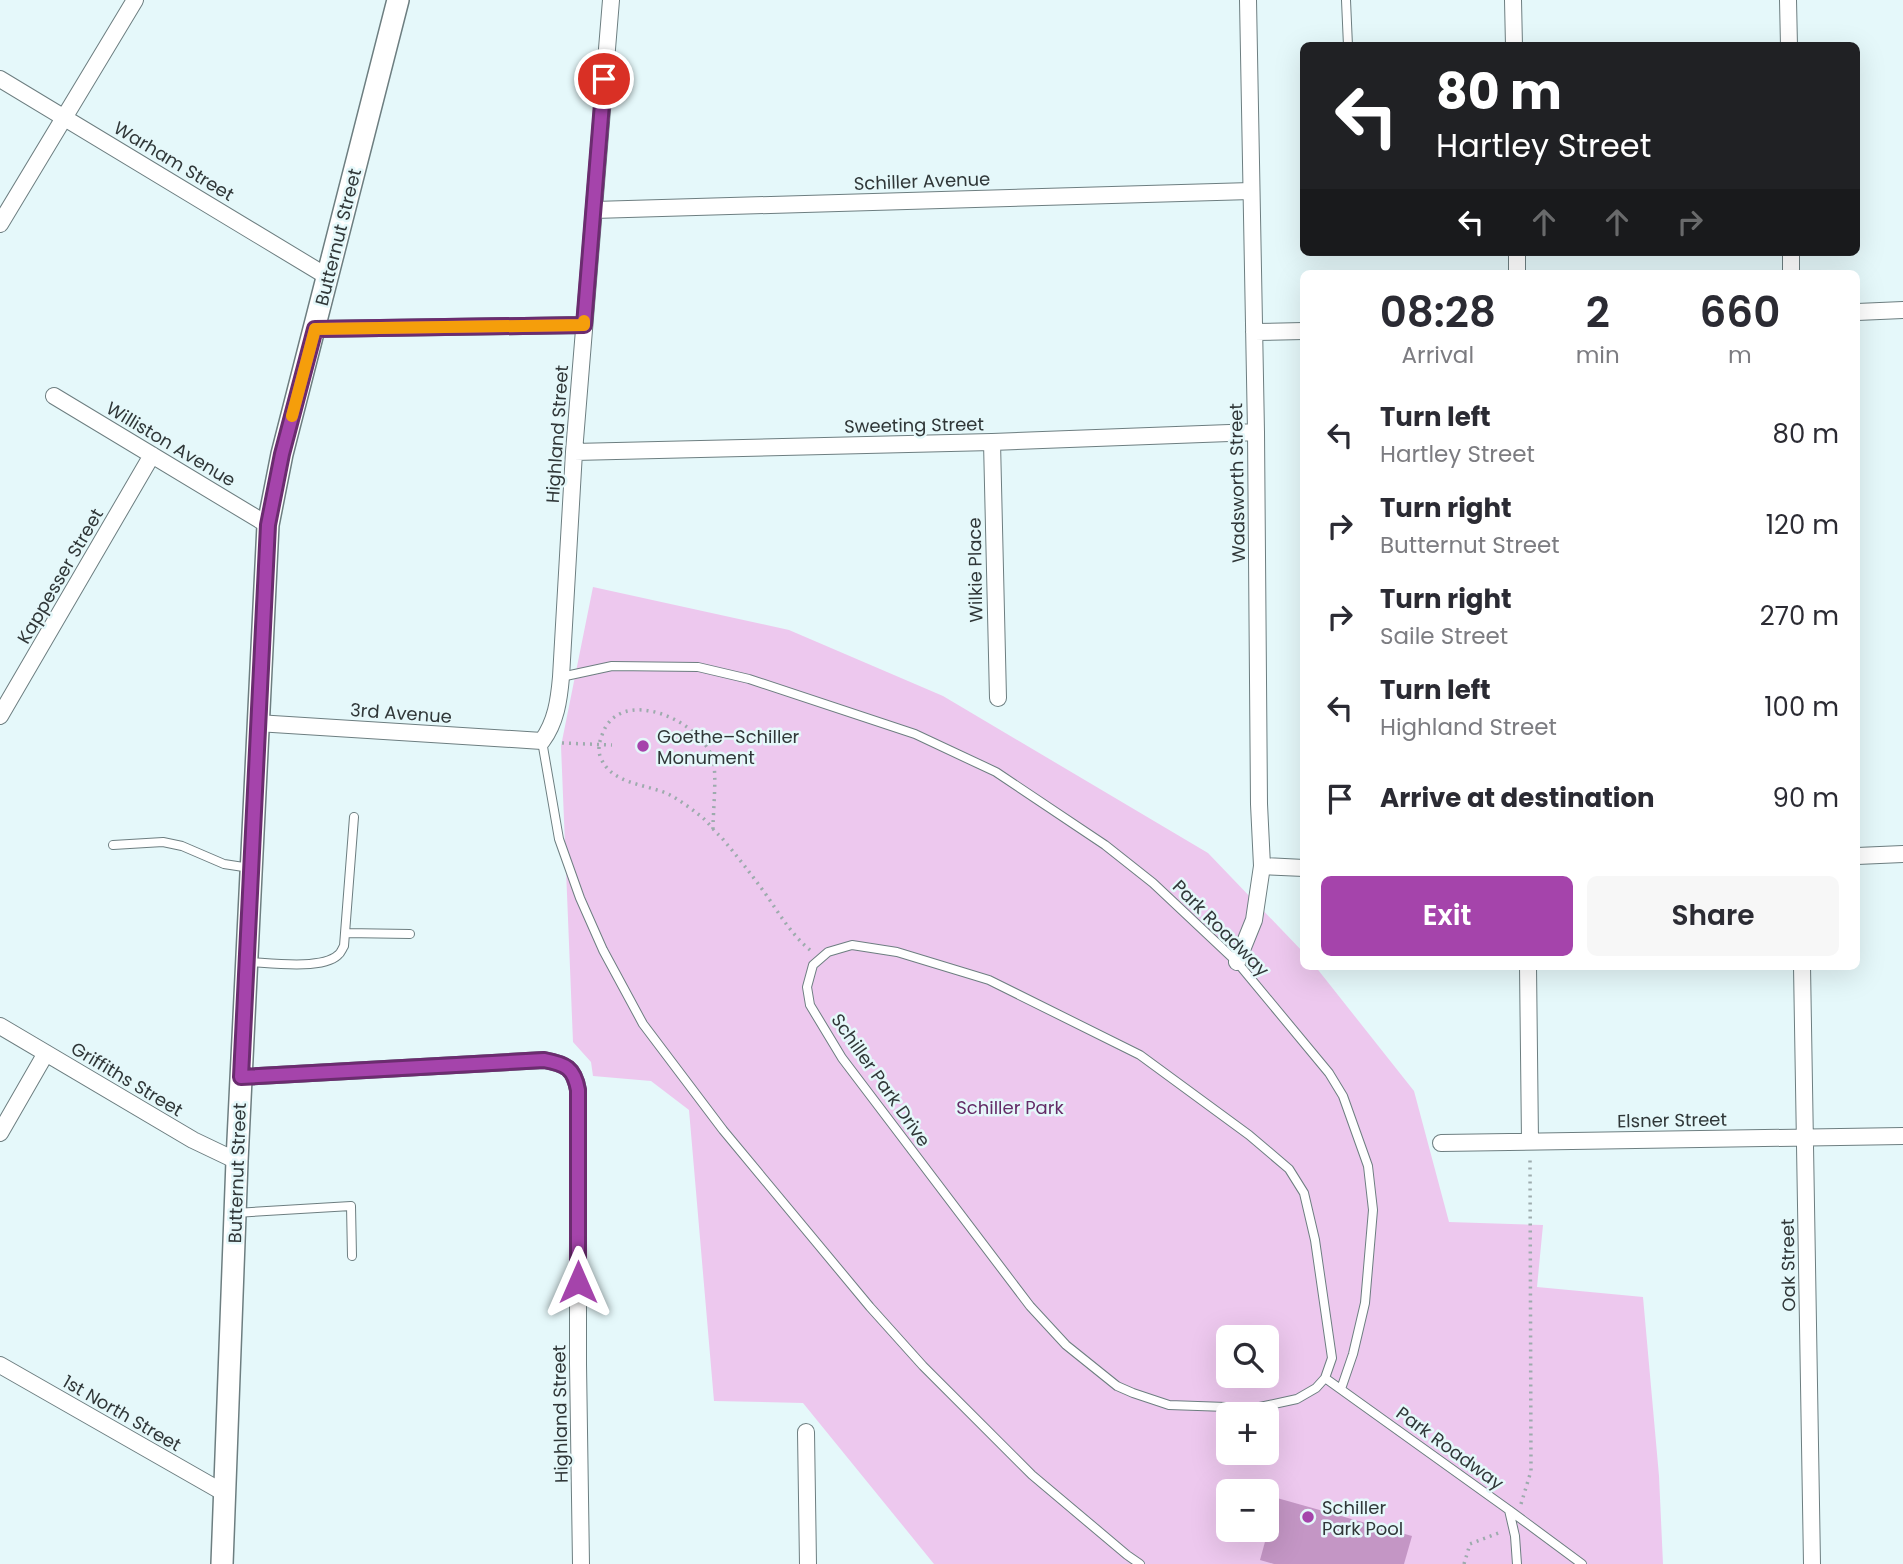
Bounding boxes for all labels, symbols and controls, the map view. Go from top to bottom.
pin [574,49,634,109]
text: 80 m [1436,58,1562,126]
icon: arrive [585,60,623,98]
icon: left [1321,70,1412,161]
street label: Warham Street [109,115,239,207]
text: Hartley Street [1436,123,1651,168]
street label: Butternut Street [309,166,367,308]
street label: Schiller Avenue [853,166,991,196]
icon: left [1452,203,1490,241]
icon: ahead [1525,203,1563,241]
icon: ahead [1598,203,1636,241]
icon: right [1671,203,1709,241]
text: 08:28 [1380,283,1496,342]
text: 2 [1586,283,1610,342]
text: 660 [1699,283,1780,342]
text: Arrival [1402,339,1474,371]
text: min [1576,339,1620,371]
text: m [1728,339,1752,371]
street label: Highland Street [540,364,574,504]
street label: Williston Avenue [102,396,240,492]
text: Turn left [1380,399,1491,435]
street label: Wadsworth Street [1223,403,1251,563]
street label: Sweeting Street [844,411,984,439]
icon: left [1321,416,1359,454]
text: 80 m [1773,416,1839,452]
text: Hartley Street [1380,438,1535,470]
text: Turn right [1380,490,1512,526]
street label: Kappesser Street [11,504,109,648]
icon: right [1321,507,1359,545]
text: 120 m [1766,507,1839,543]
street label: Wilkie Place [962,517,988,623]
text: Butternut Street [1380,529,1560,561]
text: Turn right [1380,581,1512,617]
icon: right [1321,598,1359,636]
text: 270 m [1760,598,1839,634]
text: Saile Street [1380,620,1508,652]
text: Turn left [1380,672,1491,708]
icon: left [1321,689,1359,727]
text: 100 m [1764,689,1839,725]
street label: 3rd Avenue [349,697,453,729]
text: Highland Street [1380,711,1557,743]
place label: Goethe–Schiller Monument [657,724,800,770]
marker: Goethe–Schiller Monument [635,738,651,754]
icon: arrive [1321,780,1359,818]
text: Arrive at destination [1380,780,1655,816]
text: 90 m [1773,780,1839,816]
street label: Park Roadway [1167,874,1275,982]
button: Exit [1321,876,1573,956]
button: Share [1587,876,1839,956]
street label: Schiller Park Drive [826,1008,936,1152]
street label: Griffiths Street [66,1036,188,1122]
park label: Schiller Park [956,1095,1064,1120]
street label: Butternut Street [222,1102,252,1244]
street label: Elsner Street [1617,1107,1727,1133]
street label: Oak Street [1775,1218,1801,1312]
position arrow [541,1245,615,1319]
map controls [1216,1325,1279,1542]
button: search [1216,1325,1279,1388]
street label: Highland Street [546,1345,574,1483]
street label: 1st North Street [58,1369,186,1457]
street label: Park Roadway [1391,1400,1509,1496]
button: + [1216,1402,1279,1465]
button: − [1216,1479,1279,1542]
place label: Schiller Park Pool [1322,1495,1403,1541]
marker: Schiller Park Pool [1300,1509,1316,1525]

